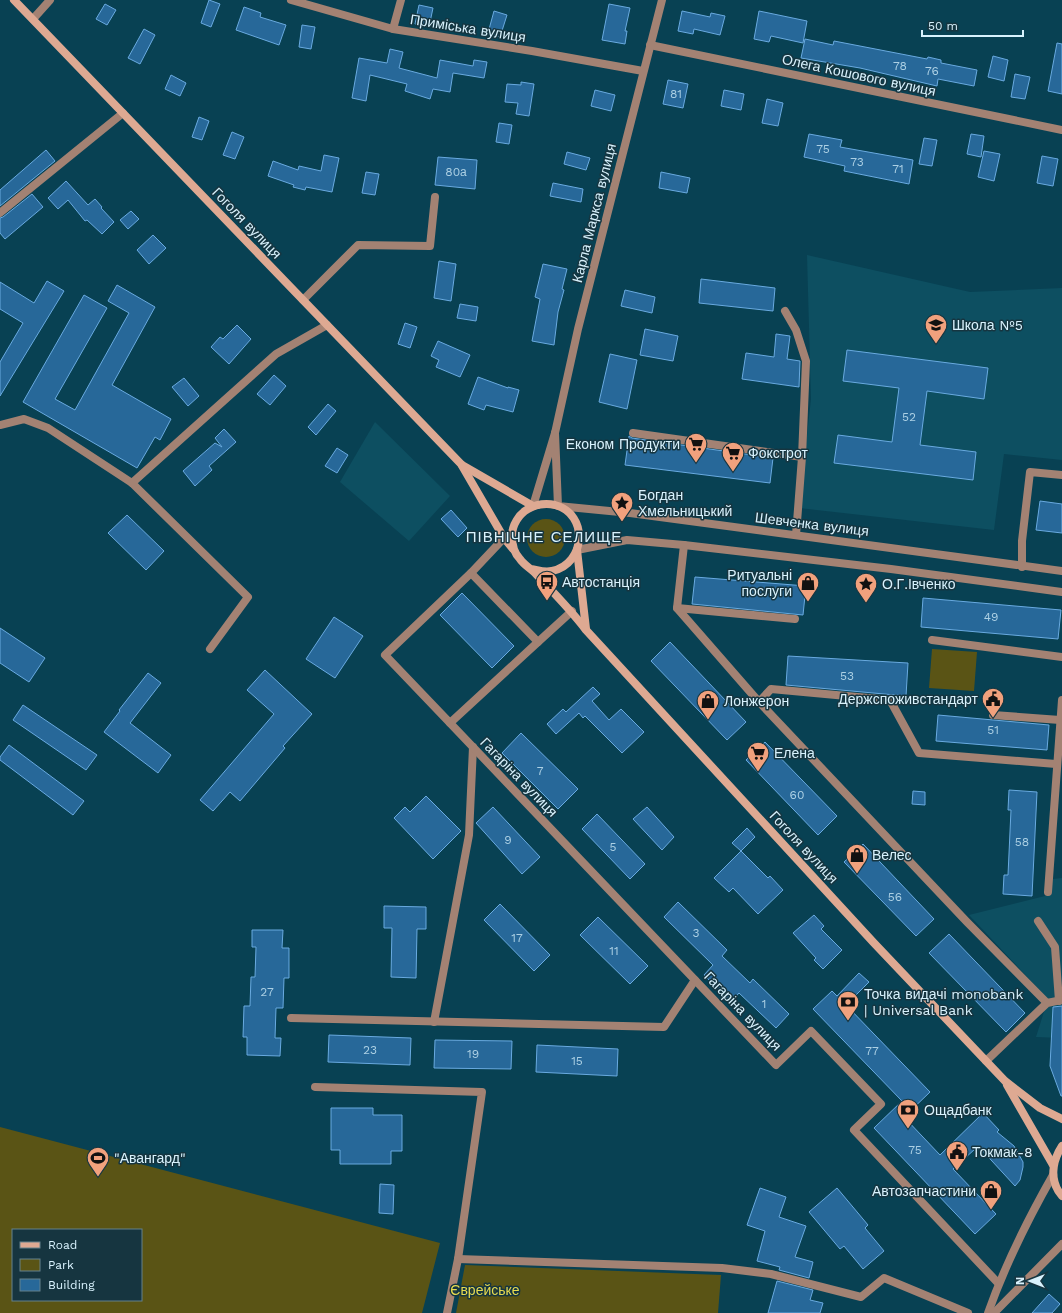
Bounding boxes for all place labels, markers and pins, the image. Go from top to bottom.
school or university icon: Школа №5 [923,312,949,345]
place label: Школа №5 [952,317,1023,333]
supermarket icon: Економ Продукти [683,431,709,464]
place label: Економ Продукти [566,436,680,452]
supermarket icon: Фокстрот [720,440,746,473]
place label: Фокстрот [748,445,808,461]
place label: Богдан Хмельницький [638,487,732,519]
place icon: Богдан Хмельницький [609,490,635,523]
place label: Ритуальні послуги [727,567,792,599]
bus stop icon: Автостанція [534,569,560,602]
shop icon: Ритуальні послуги [795,570,821,603]
place icon: О.Г.Івченко [853,571,879,604]
place label: Автостанція [562,574,640,590]
place label: О.Г.Івченко [882,576,956,592]
public building icon: Держспоживстандарт [980,686,1006,719]
shop icon: Лонжерон [695,688,721,721]
place label: Держспоживстандарт [838,691,979,707]
place label: Лонжерон [724,693,789,709]
supermarket icon: Елена [745,740,771,773]
place label: Елена [774,745,815,761]
shop icon: Велес [844,842,870,875]
place label: Велес [872,847,912,863]
place label: Точка видачі monobank | Universal Bank [864,986,1023,1018]
bank icon: Точка видачі monobank | Universal Bank [835,989,861,1022]
bank icon: Ощадбанк [895,1097,921,1130]
place label: Ощадбанк [924,1102,993,1118]
public building icon: Токмак-8 [944,1139,970,1172]
place label: Токмак-8 [972,1144,1033,1160]
sports icon: "Авангард" [85,1145,111,1178]
place label: "Авангард" [114,1150,186,1166]
shop icon: Автозапчастини [978,1178,1004,1211]
place label: Автозапчастини [872,1183,976,1199]

